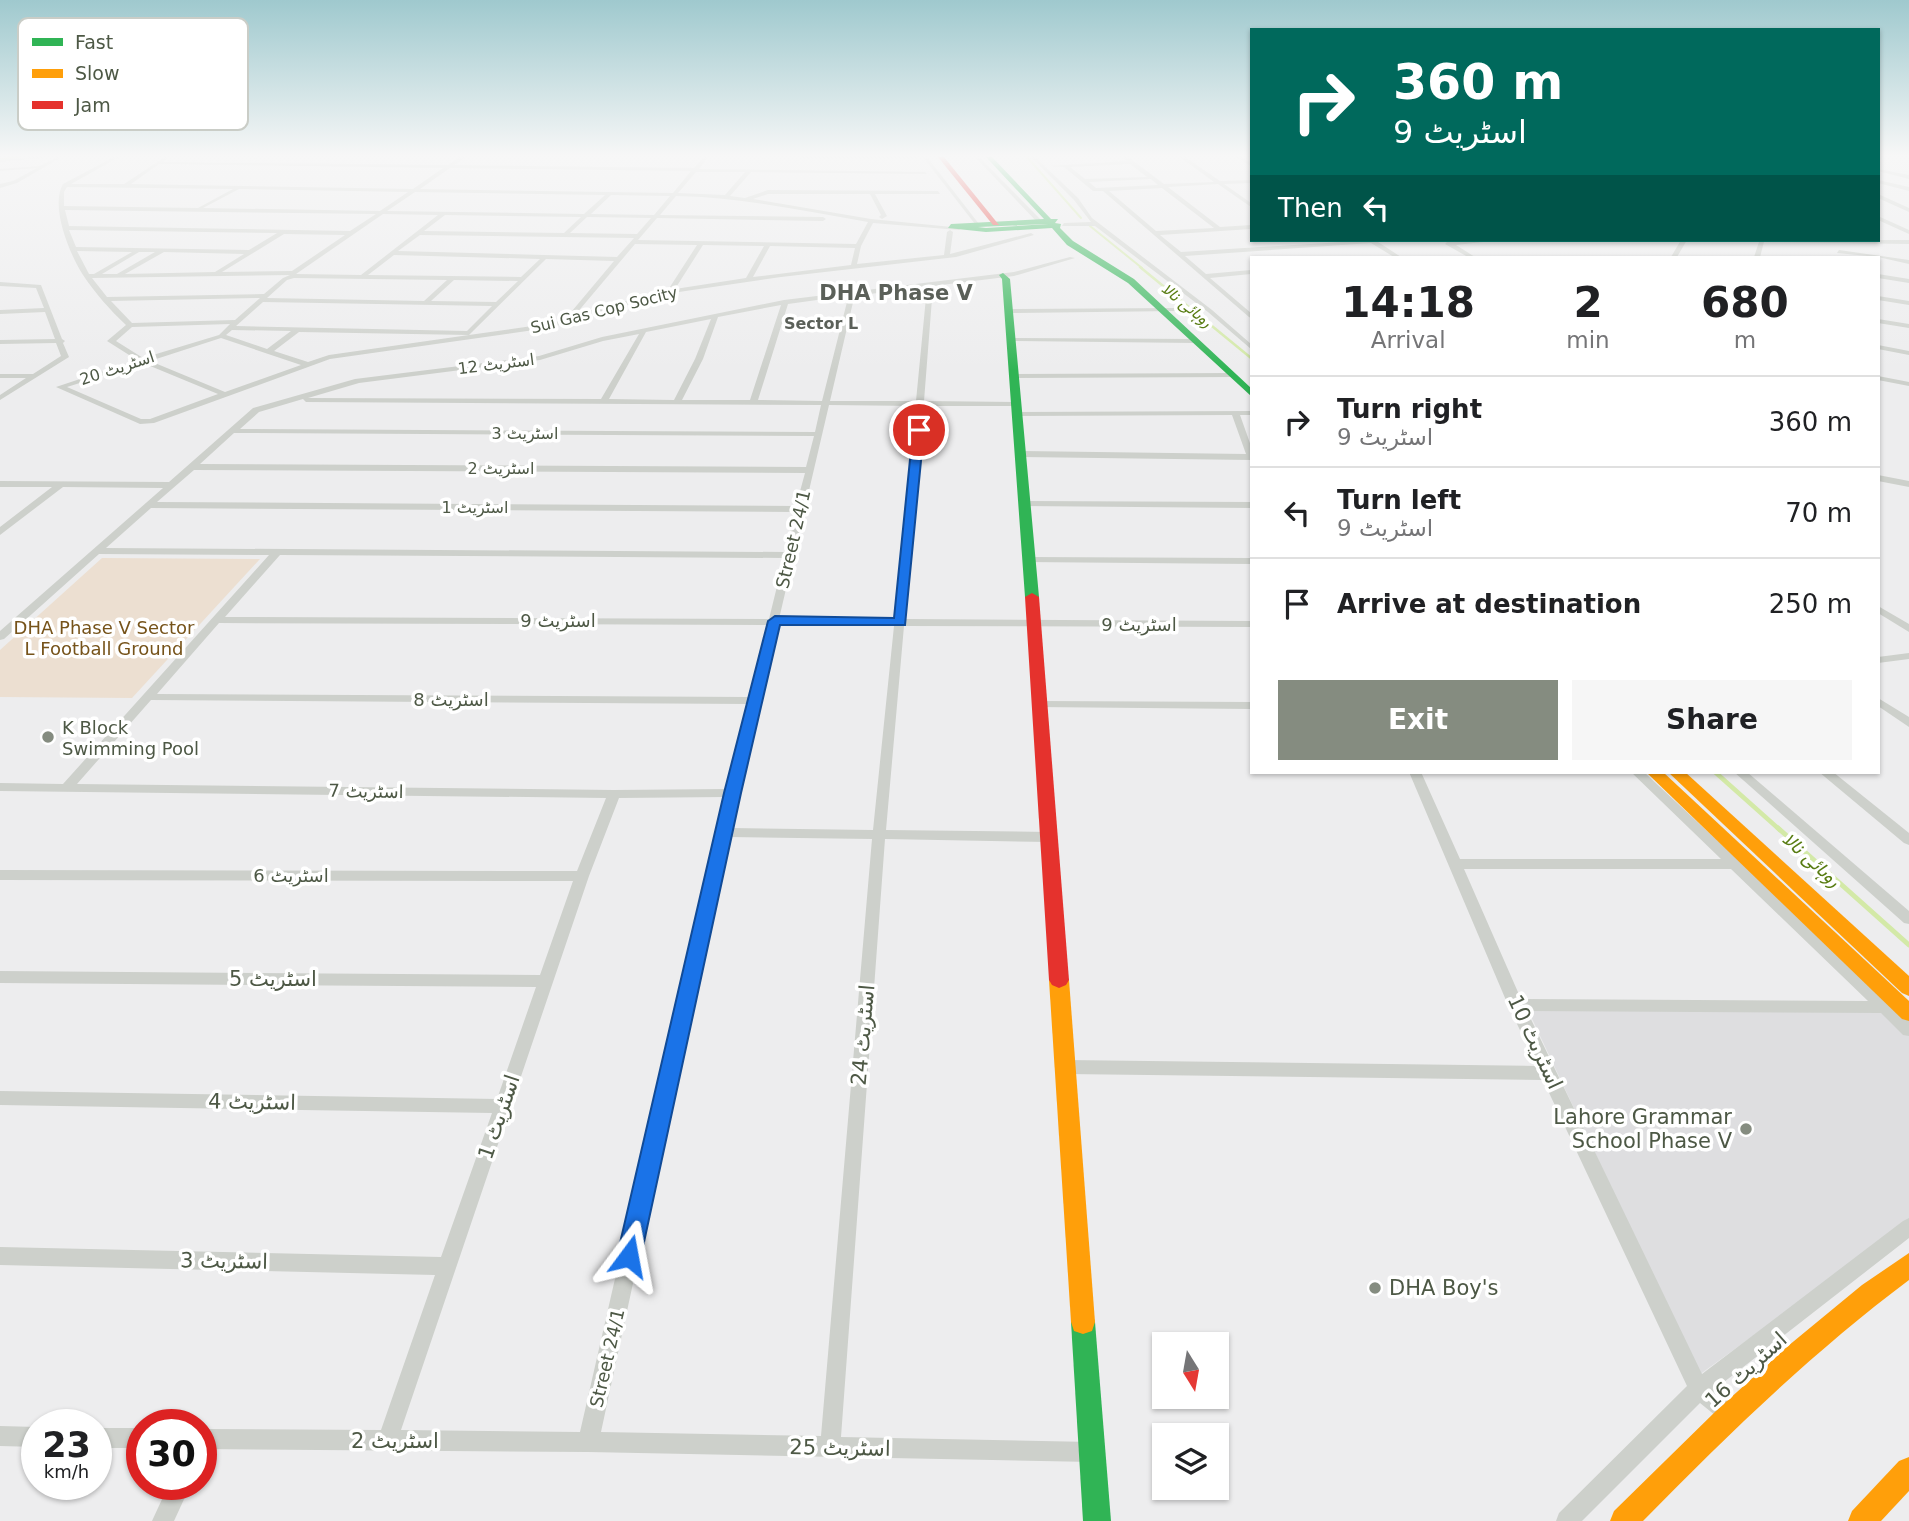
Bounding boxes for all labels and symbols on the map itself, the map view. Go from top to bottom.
legend [18,18,248,130]
text: Fast [75,31,113,53]
text: Slow [75,62,120,84]
text: Jam [74,94,111,116]
water label: روہائی نالا [1157,279,1216,332]
district label: DHA Phase V [819,281,973,305]
street label: Sui Gas Cop Socity [529,283,679,337]
district label: Sector L [784,314,858,333]
street label: اسٹریٹ 20 [77,347,157,390]
street label: اسٹریٹ 12 [457,350,536,379]
pin [889,400,949,460]
street label: اسٹریٹ 3 [492,424,558,444]
street label: اسٹریٹ 2 [468,459,534,479]
street label: Street 24/1 [771,488,815,590]
street label: اسٹریٹ 1 [442,498,508,518]
street label: اسٹریٹ 9 [520,610,596,632]
street label: اسٹریٹ 9 [1101,614,1177,636]
park label: DHA Phase V Sector L Football Ground [14,617,195,659]
street label: اسٹریٹ 8 [413,689,489,711]
place label: K Block Swimming Pool [62,717,199,759]
marker: K Block Swimming Pool [40,729,56,745]
street label: اسٹریٹ 7 [328,780,404,803]
water label: روہائی نالا [1777,827,1846,893]
street label: اسٹریٹ 6 [253,865,329,887]
street label: اسٹریٹ 5 [229,967,317,991]
street label: اسٹریٹ 24 [847,984,879,1086]
street label: اسٹریٹ 10 [1503,991,1567,1093]
street label: اسٹریٹ 1 [473,1072,525,1162]
street label: اسٹریٹ 4 [208,1089,296,1115]
place label: Lahore Grammar School Phase V [1553,1105,1733,1153]
marker: Lahore Grammar School Phase V [1738,1121,1754,1137]
position arrow [592,1219,666,1293]
street label: اسٹریٹ 3 [180,1248,268,1274]
place label: DHA Boy's [1389,1276,1498,1300]
marker: DHA Boy's [1367,1280,1383,1296]
street label: Street 24/1 [585,1307,629,1409]
street label: اسٹریٹ 16 [1700,1327,1792,1413]
north arrow [1152,1332,1228,1409]
speed limit sign: 30 [126,1409,217,1500]
street label: اسٹریٹ 2 [351,1429,439,1453]
street label: اسٹریٹ 25 [789,1435,891,1461]

